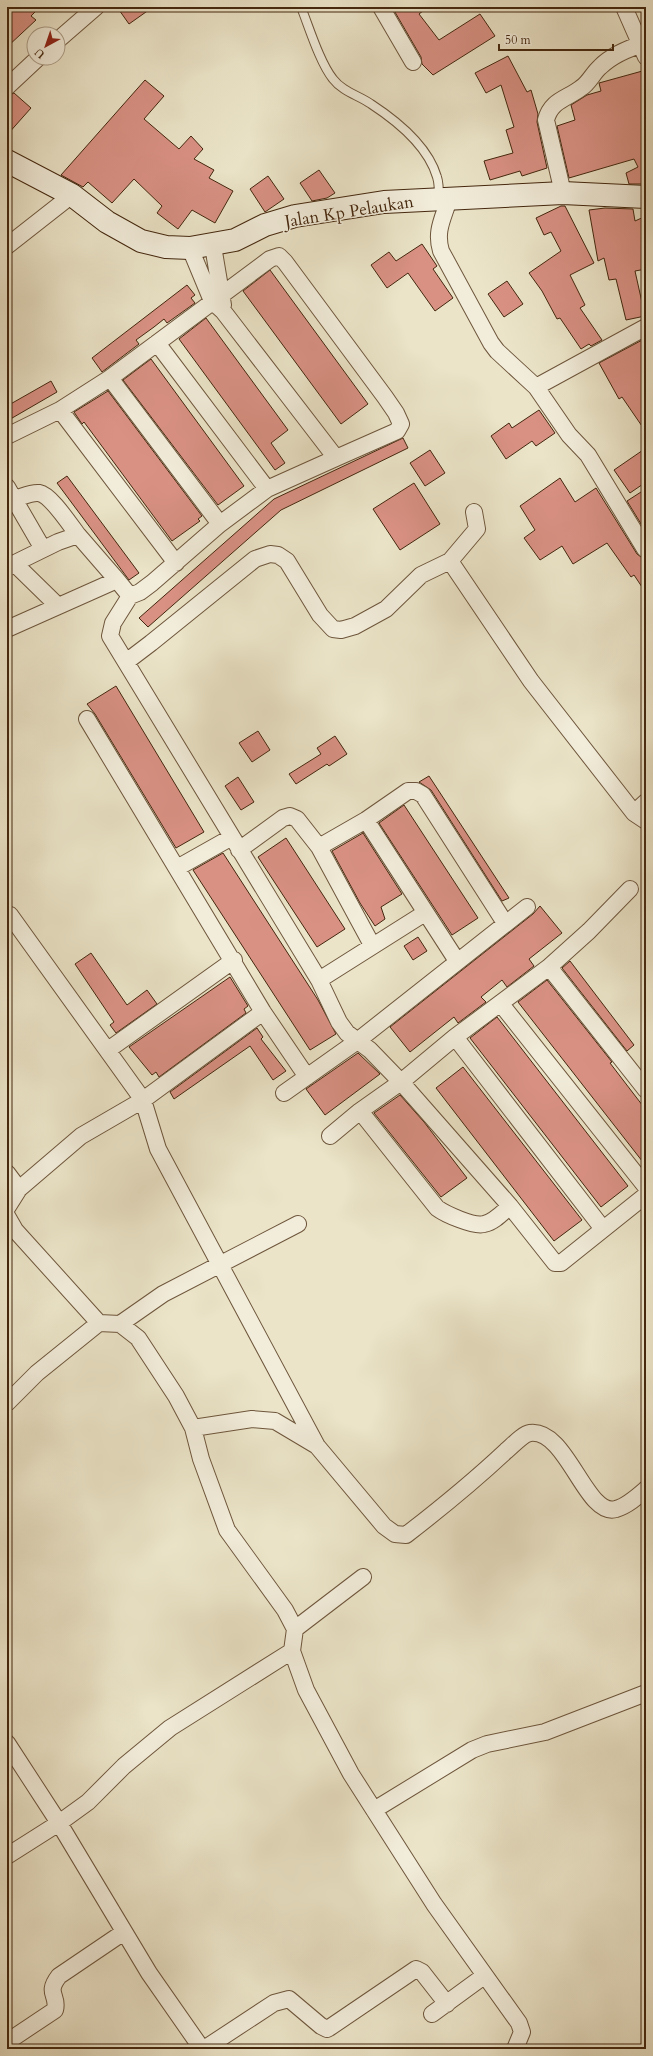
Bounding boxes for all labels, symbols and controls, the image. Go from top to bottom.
north arrow [26,26,66,66]
scale bar [499,26,613,52]
text: 50 m [505,32,532,48]
text: U [32,45,48,62]
street label: Jalan Kp Pelaukan [280,190,415,234]

